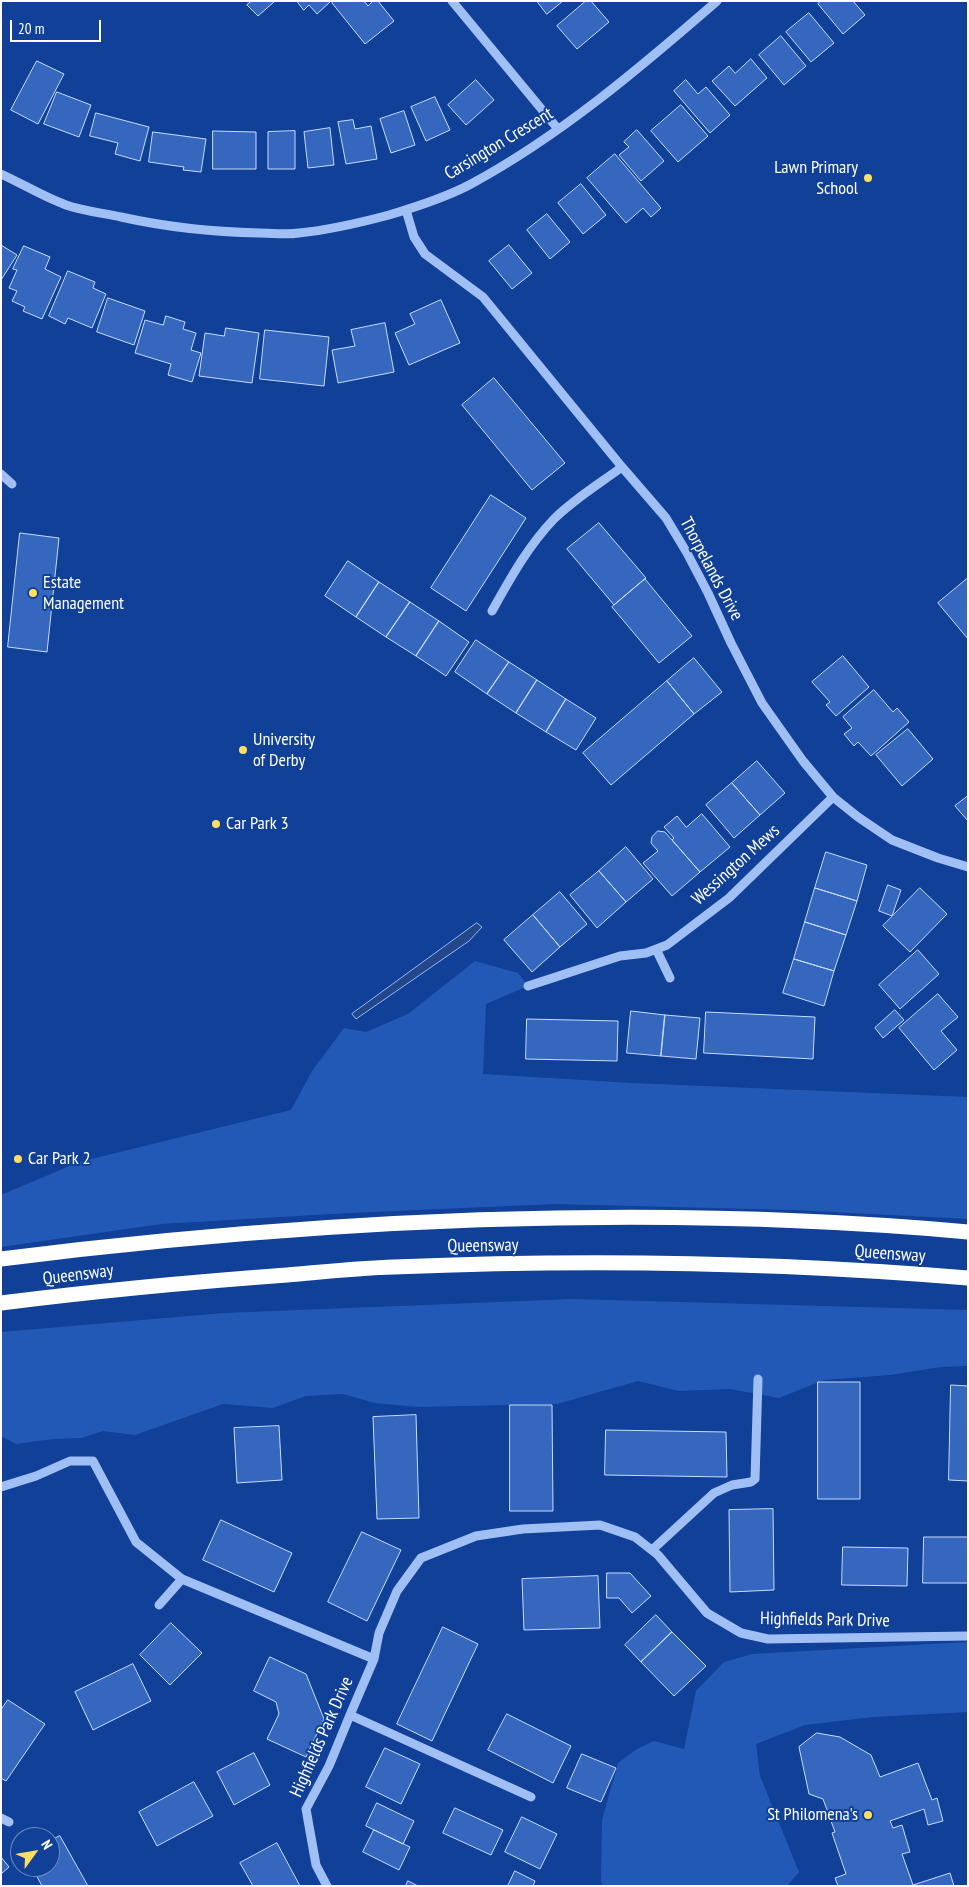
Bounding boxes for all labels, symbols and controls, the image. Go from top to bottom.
scale bar [12,10,104,42]
text: 20 m [18,19,44,38]
street label: Carsington Crescent [441,103,557,185]
place label: Lawn Primary School [774,157,858,200]
marker: Lawn Primary School [862,172,874,184]
street label: Thorpelands Drive [675,514,747,624]
place label: Estate Management [43,572,124,614]
marker: Estate Management [27,587,39,599]
place label: University of Derby [253,729,315,772]
marker: University of Derby [237,744,249,756]
place label: Car Park 3 [226,813,289,835]
marker: Car Park 3 [210,818,222,830]
street label: Wessington Mews [688,820,784,910]
place label: Car Park 2 [28,1148,91,1170]
marker: Car Park 2 [12,1153,24,1165]
street label: Queensway [447,1235,519,1257]
street label: Queensway [854,1241,926,1267]
street label: Queensway [41,1260,115,1290]
street label: Highfields Park Drive [760,1608,890,1632]
street label: Highfields Park Drive [286,1673,358,1801]
place label: St Philomena's [767,1804,858,1826]
marker: St Philomena's [862,1809,874,1821]
north arrow [10,1827,60,1877]
text: N [37,1837,57,1853]

